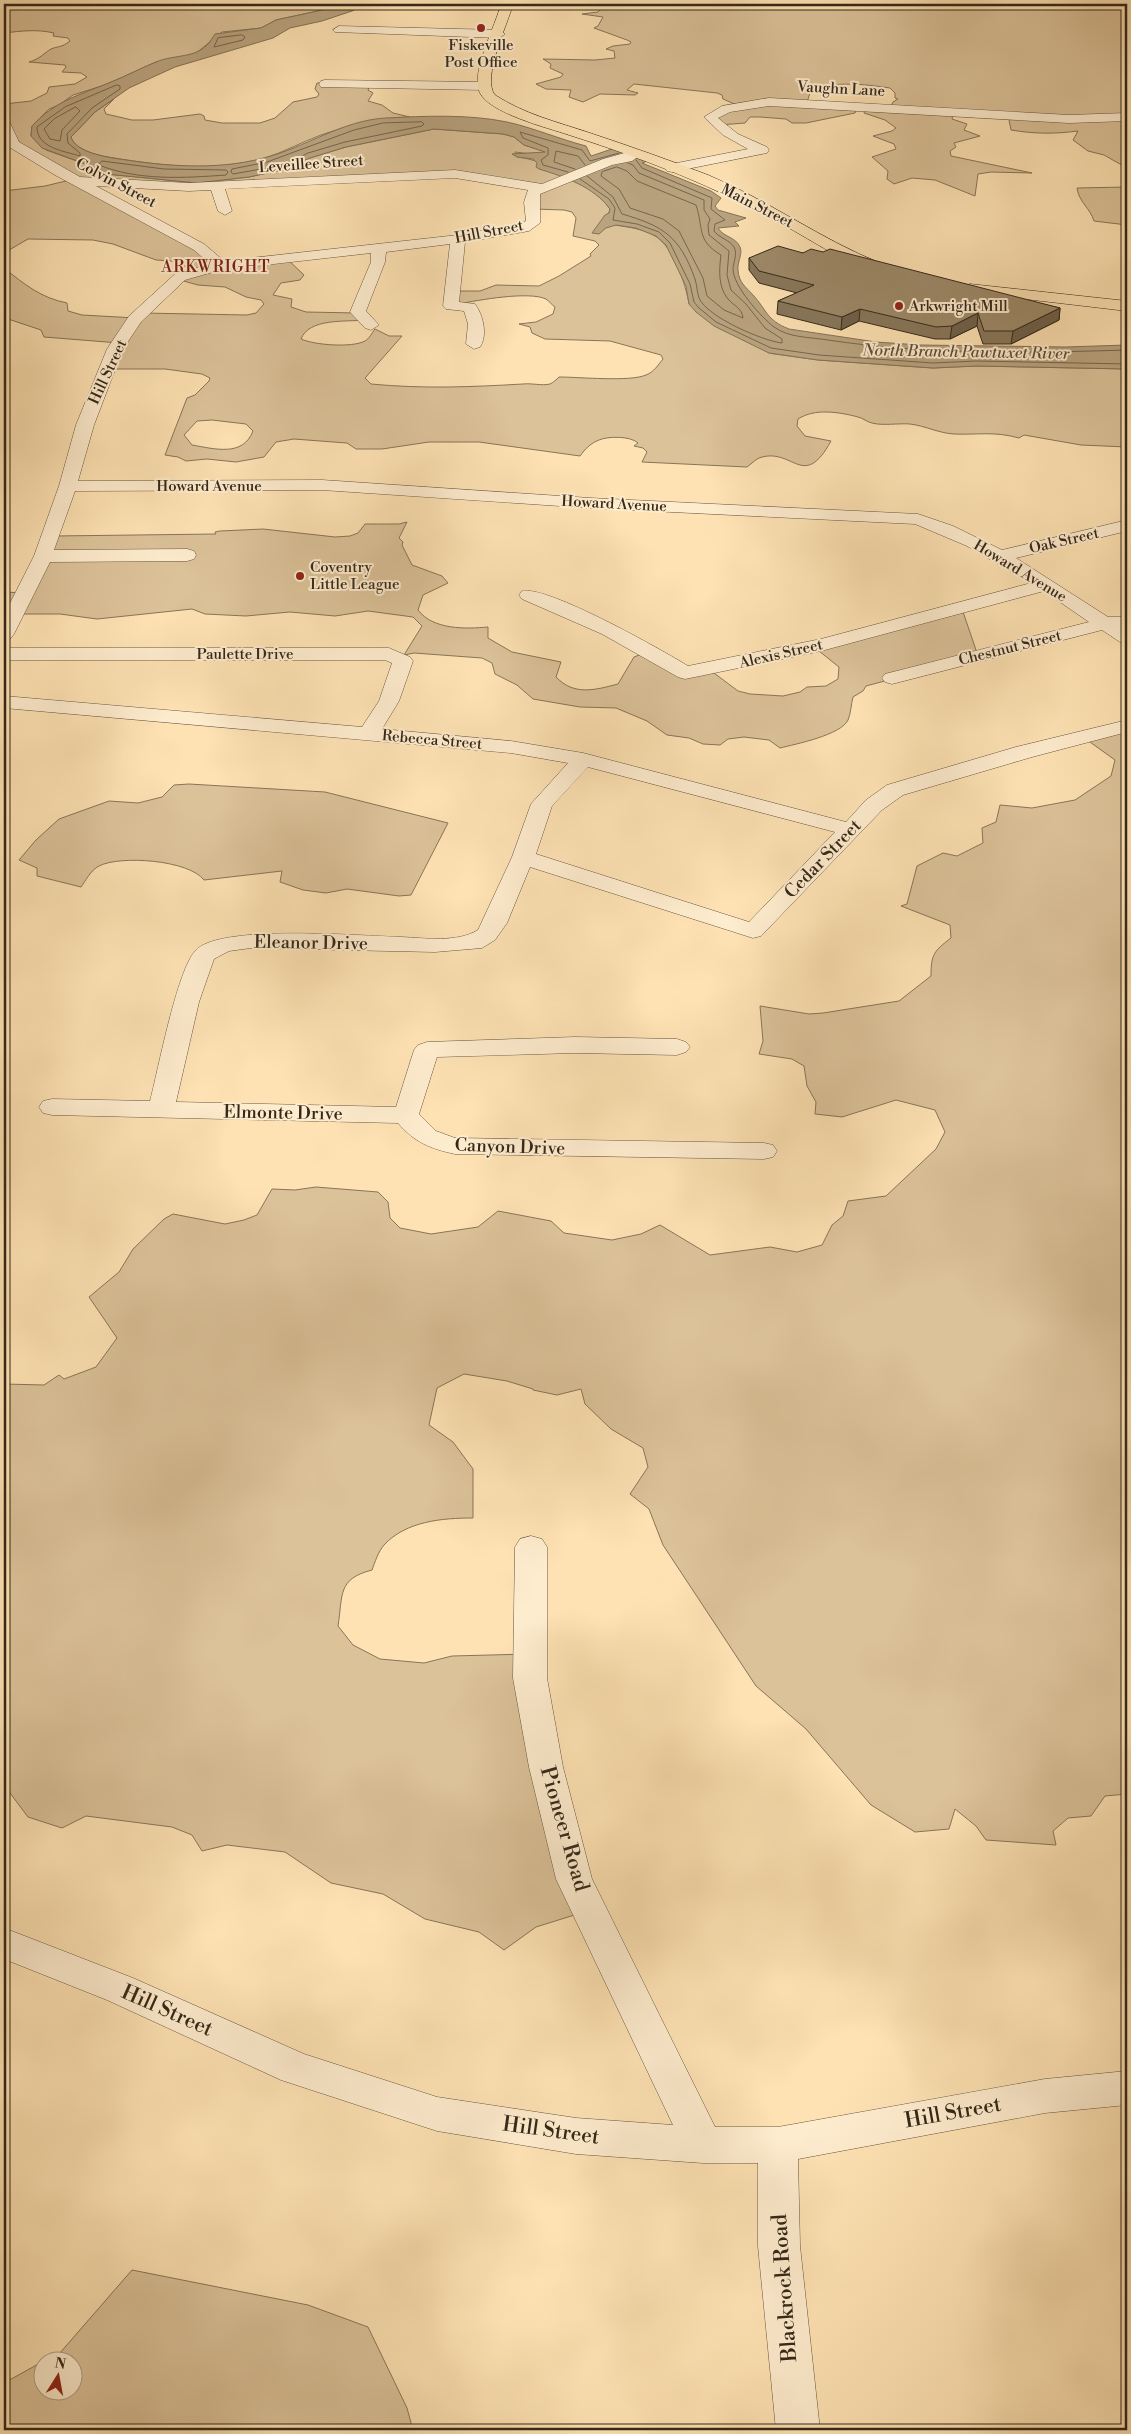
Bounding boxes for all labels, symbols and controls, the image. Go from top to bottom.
marker: Fiskeville Post Office [475,22,487,34]
place label: Fiskeville Post Office [444,36,518,72]
street label: Vaughn Lane [795,77,886,101]
street label: Leveillee Street [258,151,365,177]
street label: Colvin Street [72,154,160,212]
street label: Main Street [718,180,797,233]
street label: Hill Street [453,216,526,248]
district label: ARKWRIGHT [160,257,271,277]
place label: Arkwright Mill [908,297,1008,316]
marker: Arkwright Mill [893,300,905,312]
street label: Hill Street [85,336,132,408]
water label: North Branch Pawtuxet River [861,340,1071,364]
street label: Howard Avenue [156,477,262,496]
street label: Howard Avenue [561,492,667,516]
street label: Oak Street [1027,524,1101,558]
street label: Howard Avenue [970,536,1070,606]
place label: Coventry Little League [310,558,400,594]
marker: Coventry Little League [294,570,306,582]
street label: Chestnut Street [957,626,1064,670]
street label: Alexis Street [736,635,825,673]
street label: Paulette Drive [197,645,294,664]
street label: Rebecca Street [381,726,484,754]
street label: Cedar Street [780,814,867,903]
street label: Eleanor Drive [254,931,368,955]
street label: Elmonte Drive [223,1100,343,1126]
street label: Canyon Drive [454,1134,566,1160]
street label: Pioneer Road [534,1763,594,1895]
street label: Hill Street [117,1979,217,2043]
street label: Hill Street [903,2092,1004,2134]
street label: Hill Street [501,2111,602,2151]
street label: Blackrock Road [767,2213,803,2364]
north arrow [32,2352,82,2402]
text: N [53,2354,67,2374]

